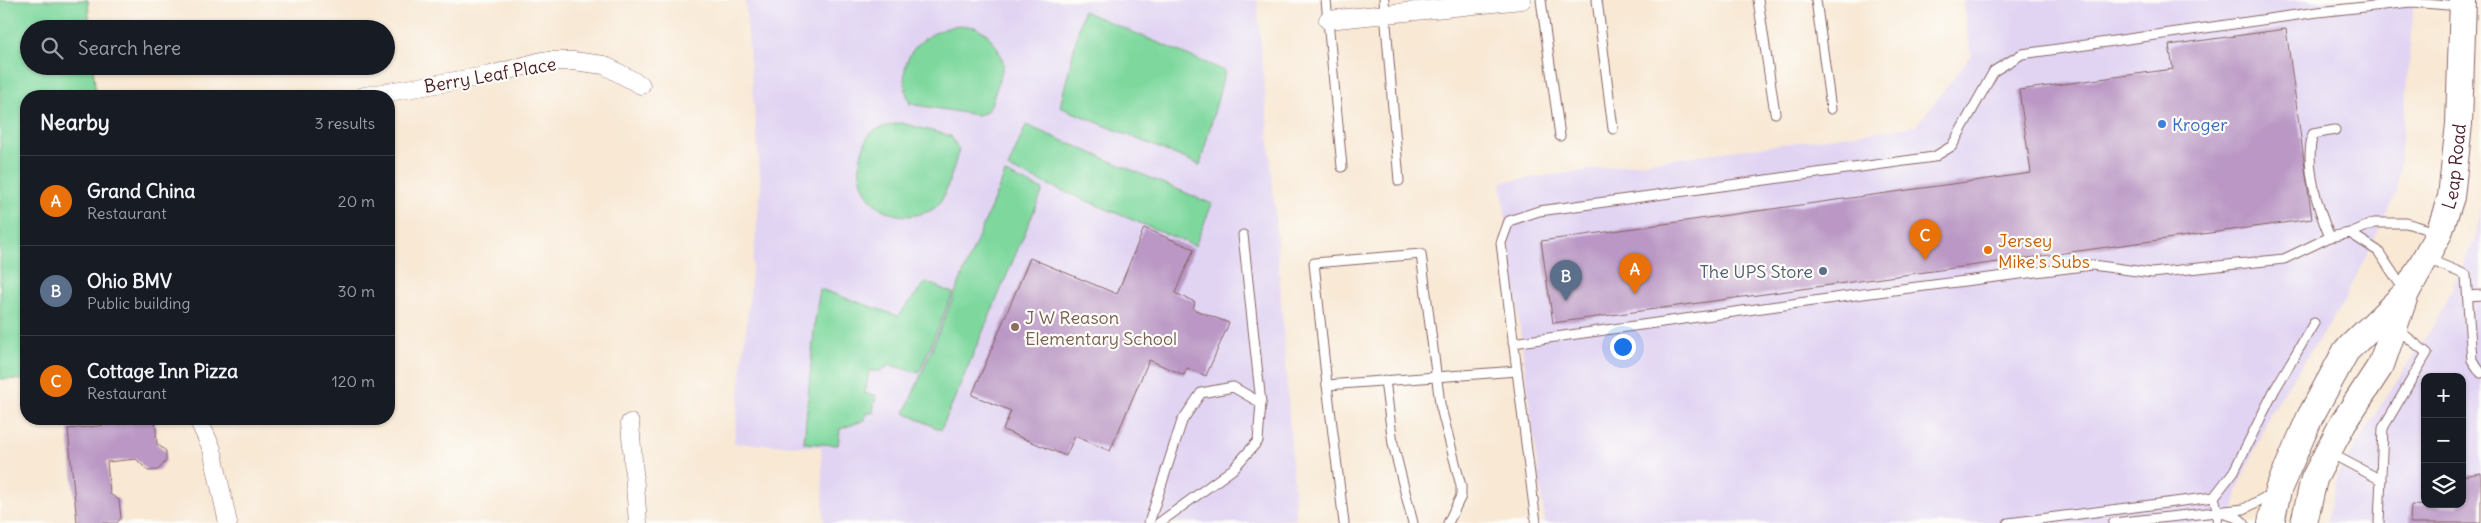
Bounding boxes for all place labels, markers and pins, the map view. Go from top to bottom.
place label: Kroger [2172,113,2228,136]
marker: Kroger [2156,118,2168,130]
pin: C [1909,219,1941,260]
place label: Jersey Mike's Subs [1998,229,2090,273]
marker: Jersey Mike's Subs [1982,244,1994,256]
pin: A [1619,253,1651,294]
pin: B [1550,260,1582,301]
place label: The UPS Store [1699,260,1813,283]
marker: The UPS Store [1817,265,1829,277]
place label: J W Reason Elementary School [1025,306,1177,350]
marker: J W Reason Elementary School [1009,321,1021,333]

